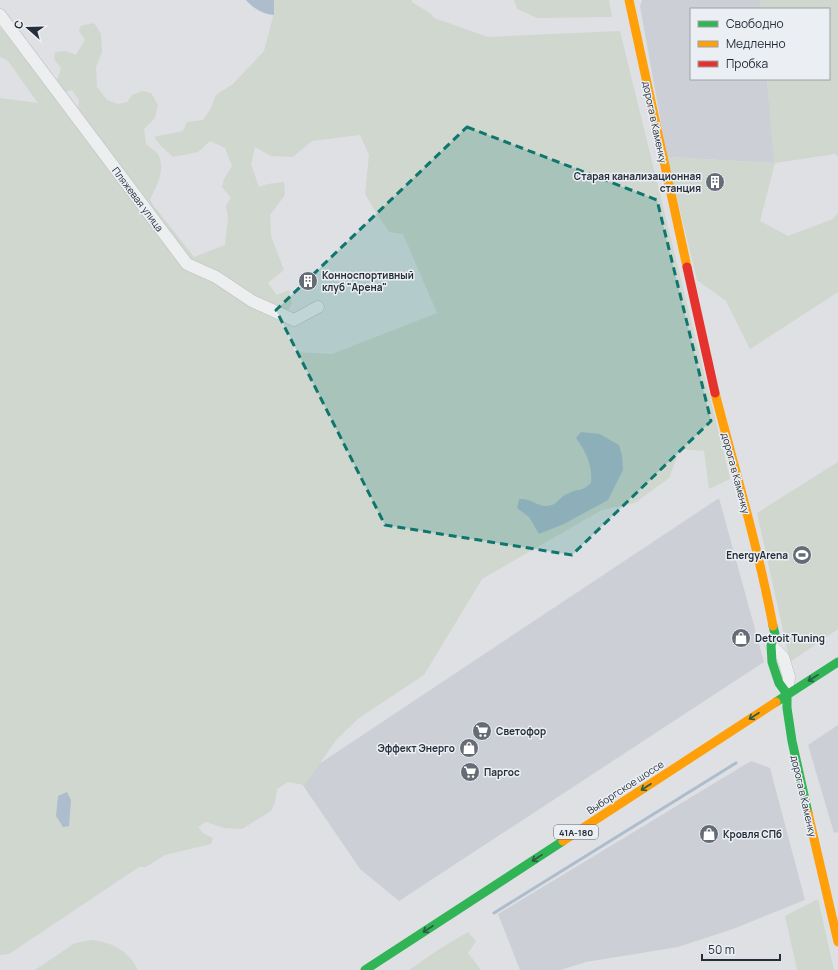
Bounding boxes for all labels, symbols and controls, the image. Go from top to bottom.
north arrow [8,8,48,48]
legend [690,8,830,80]
text: Свободно [726,15,784,32]
text: С [10,18,27,31]
text: Медленно [726,35,786,52]
text: Пробка [726,55,768,72]
street label: дорога в Каменку [639,80,671,165]
street label: Пляжевая улица [109,164,167,234]
place label: Старая канализационная станция [574,169,701,195]
building icon: Старая канализационная станция [704,171,726,193]
place label: Конноспортивный клуб "Арена" [322,268,414,294]
building icon: Конноспортивный клуб "Арена" [297,270,319,292]
street label: дорога в Каменку [718,431,754,516]
sports icon: EnergyArena [791,544,813,566]
place label: EnergyArena [726,548,788,562]
shop icon: Detroit Tuning [730,627,752,649]
place label: Detroit Tuning [755,631,825,645]
one-way arrow [807,675,819,683]
one-way arrow [748,712,760,720]
supermarket icon: Светофор [471,720,493,742]
place label: Светофор [496,724,546,738]
shop icon: Эффект Энерго [458,737,480,759]
place label: Эффект Энерго [378,741,455,755]
street label: дорога в Каменку [788,754,820,839]
street label: Выборгское шоссе [584,757,666,817]
supermarket icon: Паргос [459,761,481,783]
place label: Паргос [484,765,520,779]
one-way arrow [640,782,651,791]
shop icon: Кровля СПб [698,823,720,845]
road number: 41А-180 [554,825,598,839]
place label: Кровля СПб [723,827,782,841]
one-way arrow [531,854,542,862]
one-way arrow [423,925,434,933]
scale bar [702,936,780,962]
text: 50 m [708,941,735,958]

